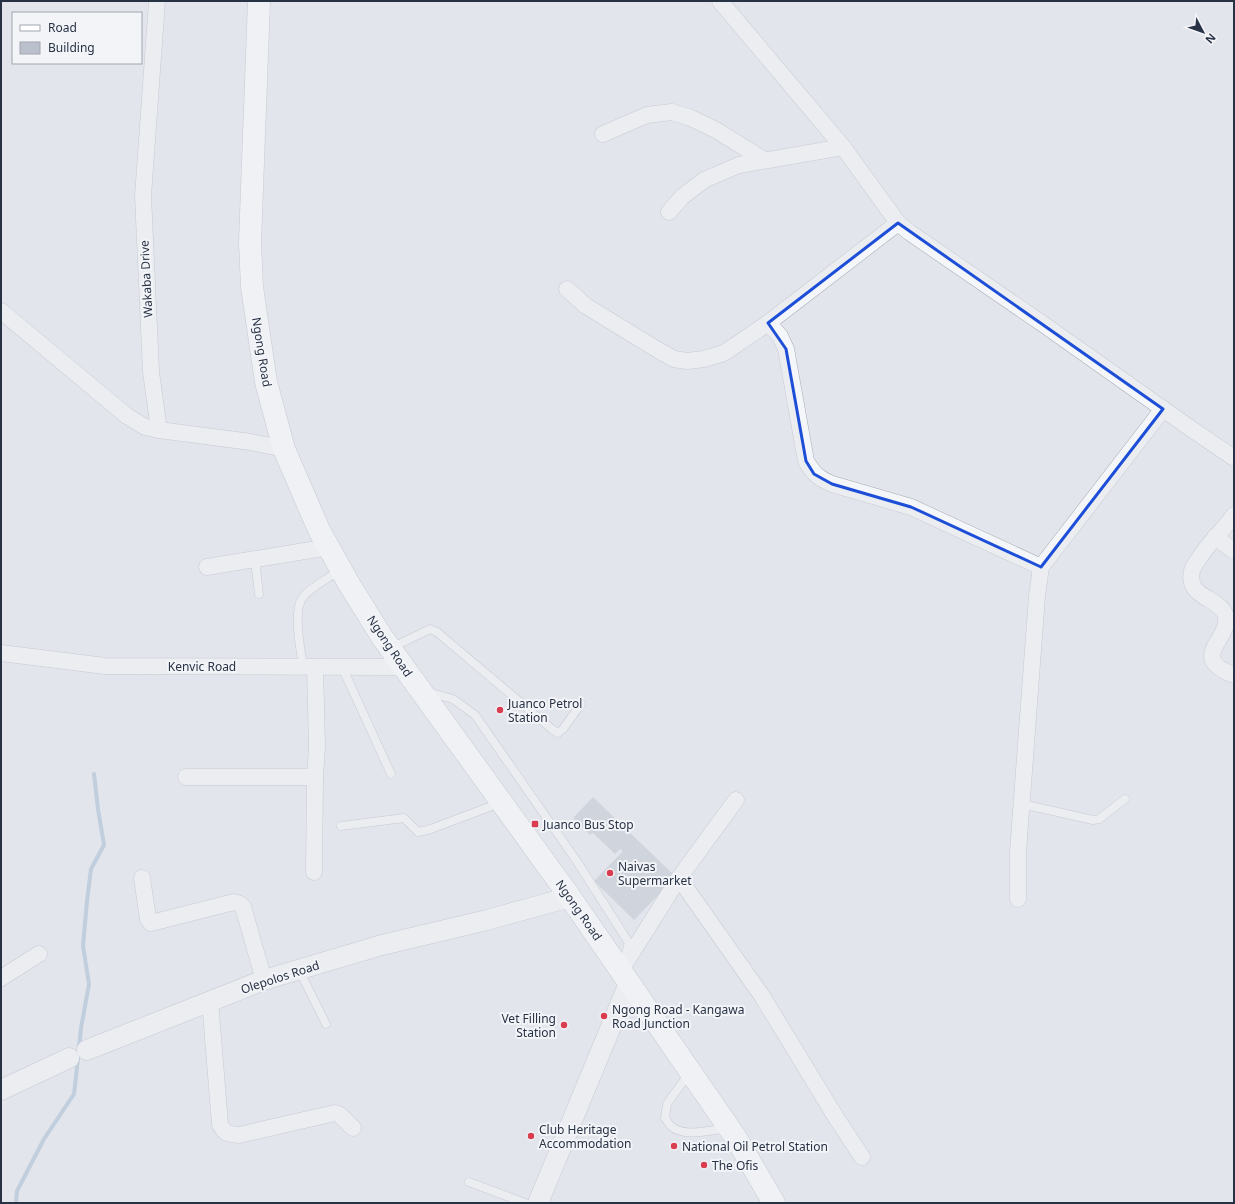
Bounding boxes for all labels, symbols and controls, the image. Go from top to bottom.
legend [12,12,142,64]
north arrow [1183,12,1223,52]
text: Road [48,19,77,36]
text: N [1202,31,1220,47]
text: Building [48,39,95,56]
street label: Wakaba Drive [135,240,157,318]
street label: Ngong Road [248,316,276,388]
street label: Ngong Road [363,612,417,680]
street label: Kenvic Road [168,658,236,675]
place label: Juanco Petrol Station [507,695,582,726]
marker: Juanco Petrol Station [495,705,505,715]
place label: Juanco Bus Stop [542,816,634,833]
marker: Juanco Bus Stop [530,819,540,829]
place label: Naivas Supermarket [618,858,692,889]
marker: Naivas Supermarket [605,868,615,878]
street label: Ngong Road [552,876,606,944]
street label: Olepolos Road [238,956,322,998]
place label: Ngong Road - Kangawa Road Junction [612,1001,744,1032]
place label: Vet Filling Station [501,1010,556,1041]
marker: Ngong Road - Kangawa Road Junction [599,1011,609,1021]
marker: Vet Filling Station [559,1020,569,1030]
place label: Club Heritage Accommodation [539,1121,631,1152]
marker: Club Heritage Accommodation [526,1131,536,1141]
place label: National Oil Petrol Station [682,1138,828,1155]
marker: National Oil Petrol Station [669,1141,679,1151]
place label: The Ofis [712,1157,759,1174]
marker: The Ofis [699,1160,709,1170]

